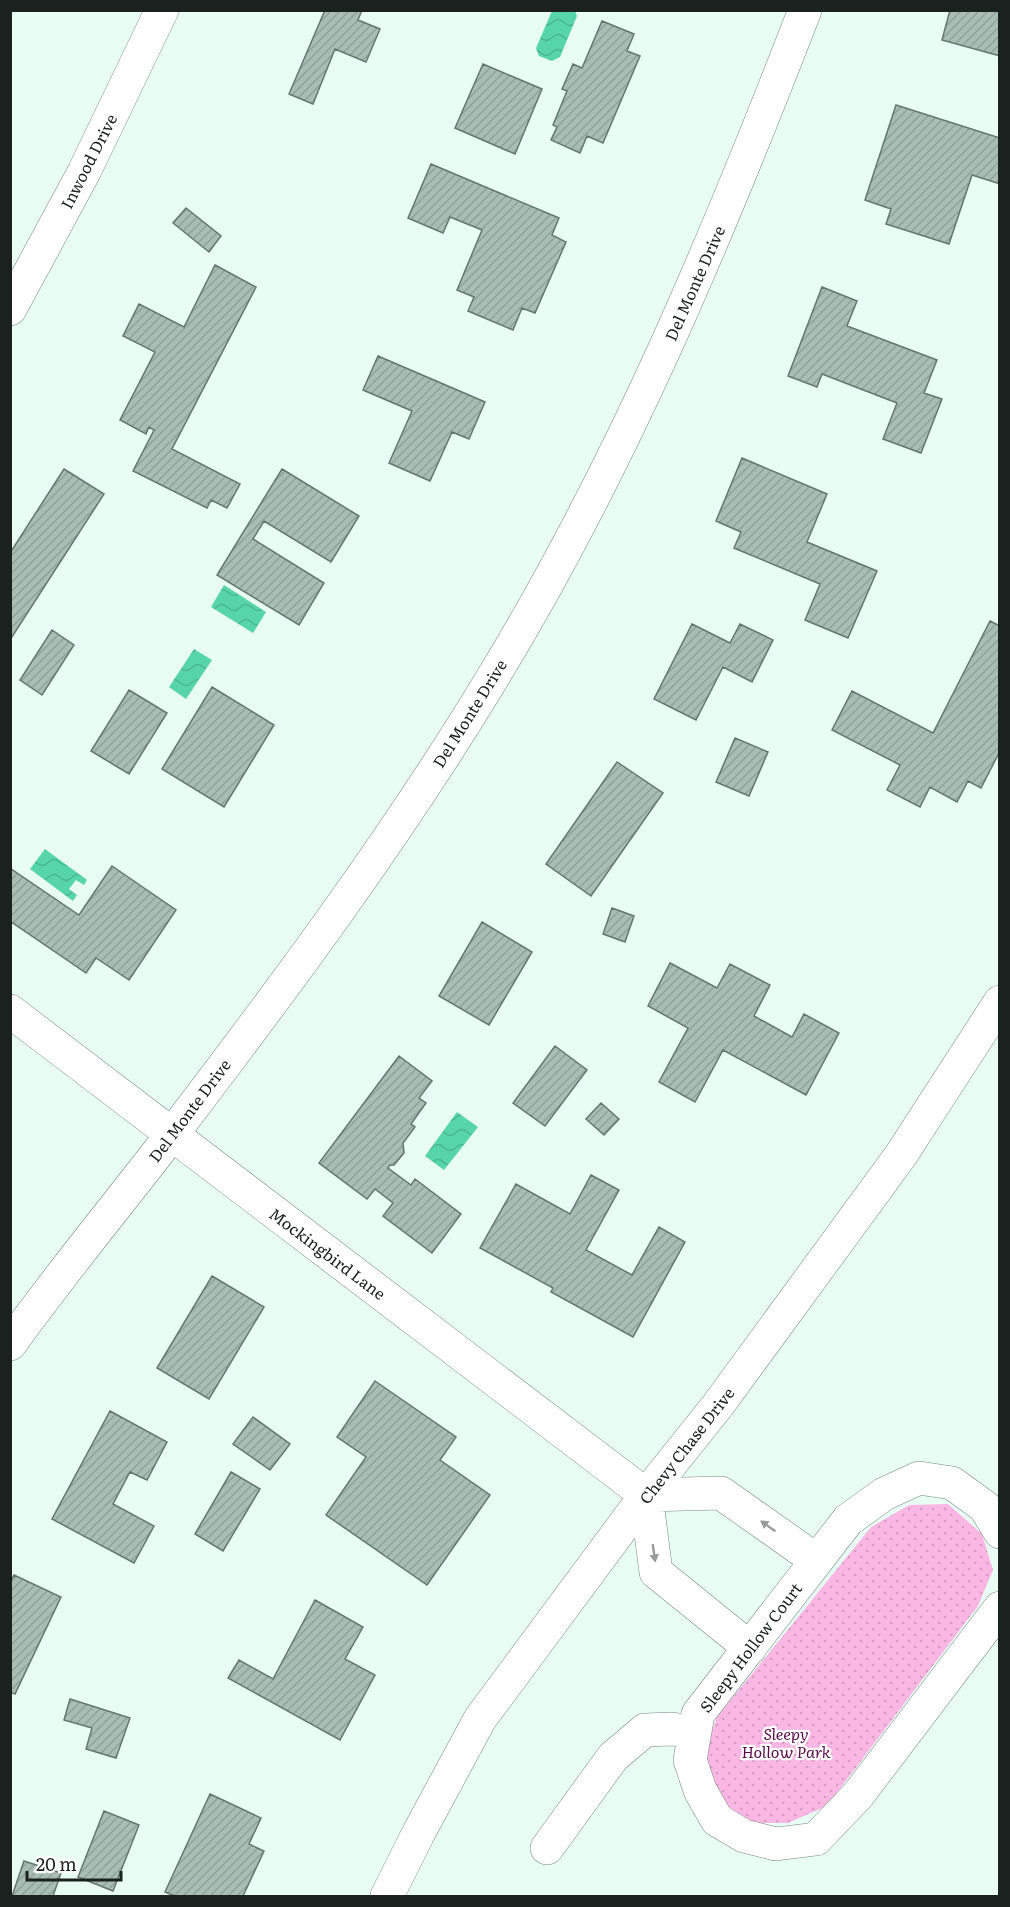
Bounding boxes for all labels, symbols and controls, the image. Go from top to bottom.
street label: Inwood Drive [54,109,122,213]
street label: Del Monte Drive [658,222,730,344]
street label: Del Monte Drive [426,654,512,772]
street label: Del Monte Drive [142,1053,236,1167]
street label: Mockingbird Lane [265,1201,391,1305]
street label: Chevy Chase Drive [633,1382,739,1508]
one-way arrow [761,1520,777,1532]
one-way arrow [649,1543,658,1562]
street label: Sleepy Hollow Court [693,1577,807,1717]
park label: Sleepy Hollow Park [741,1721,831,1763]
scale bar [27,1844,122,1882]
text: 20 m [36,1850,77,1877]

